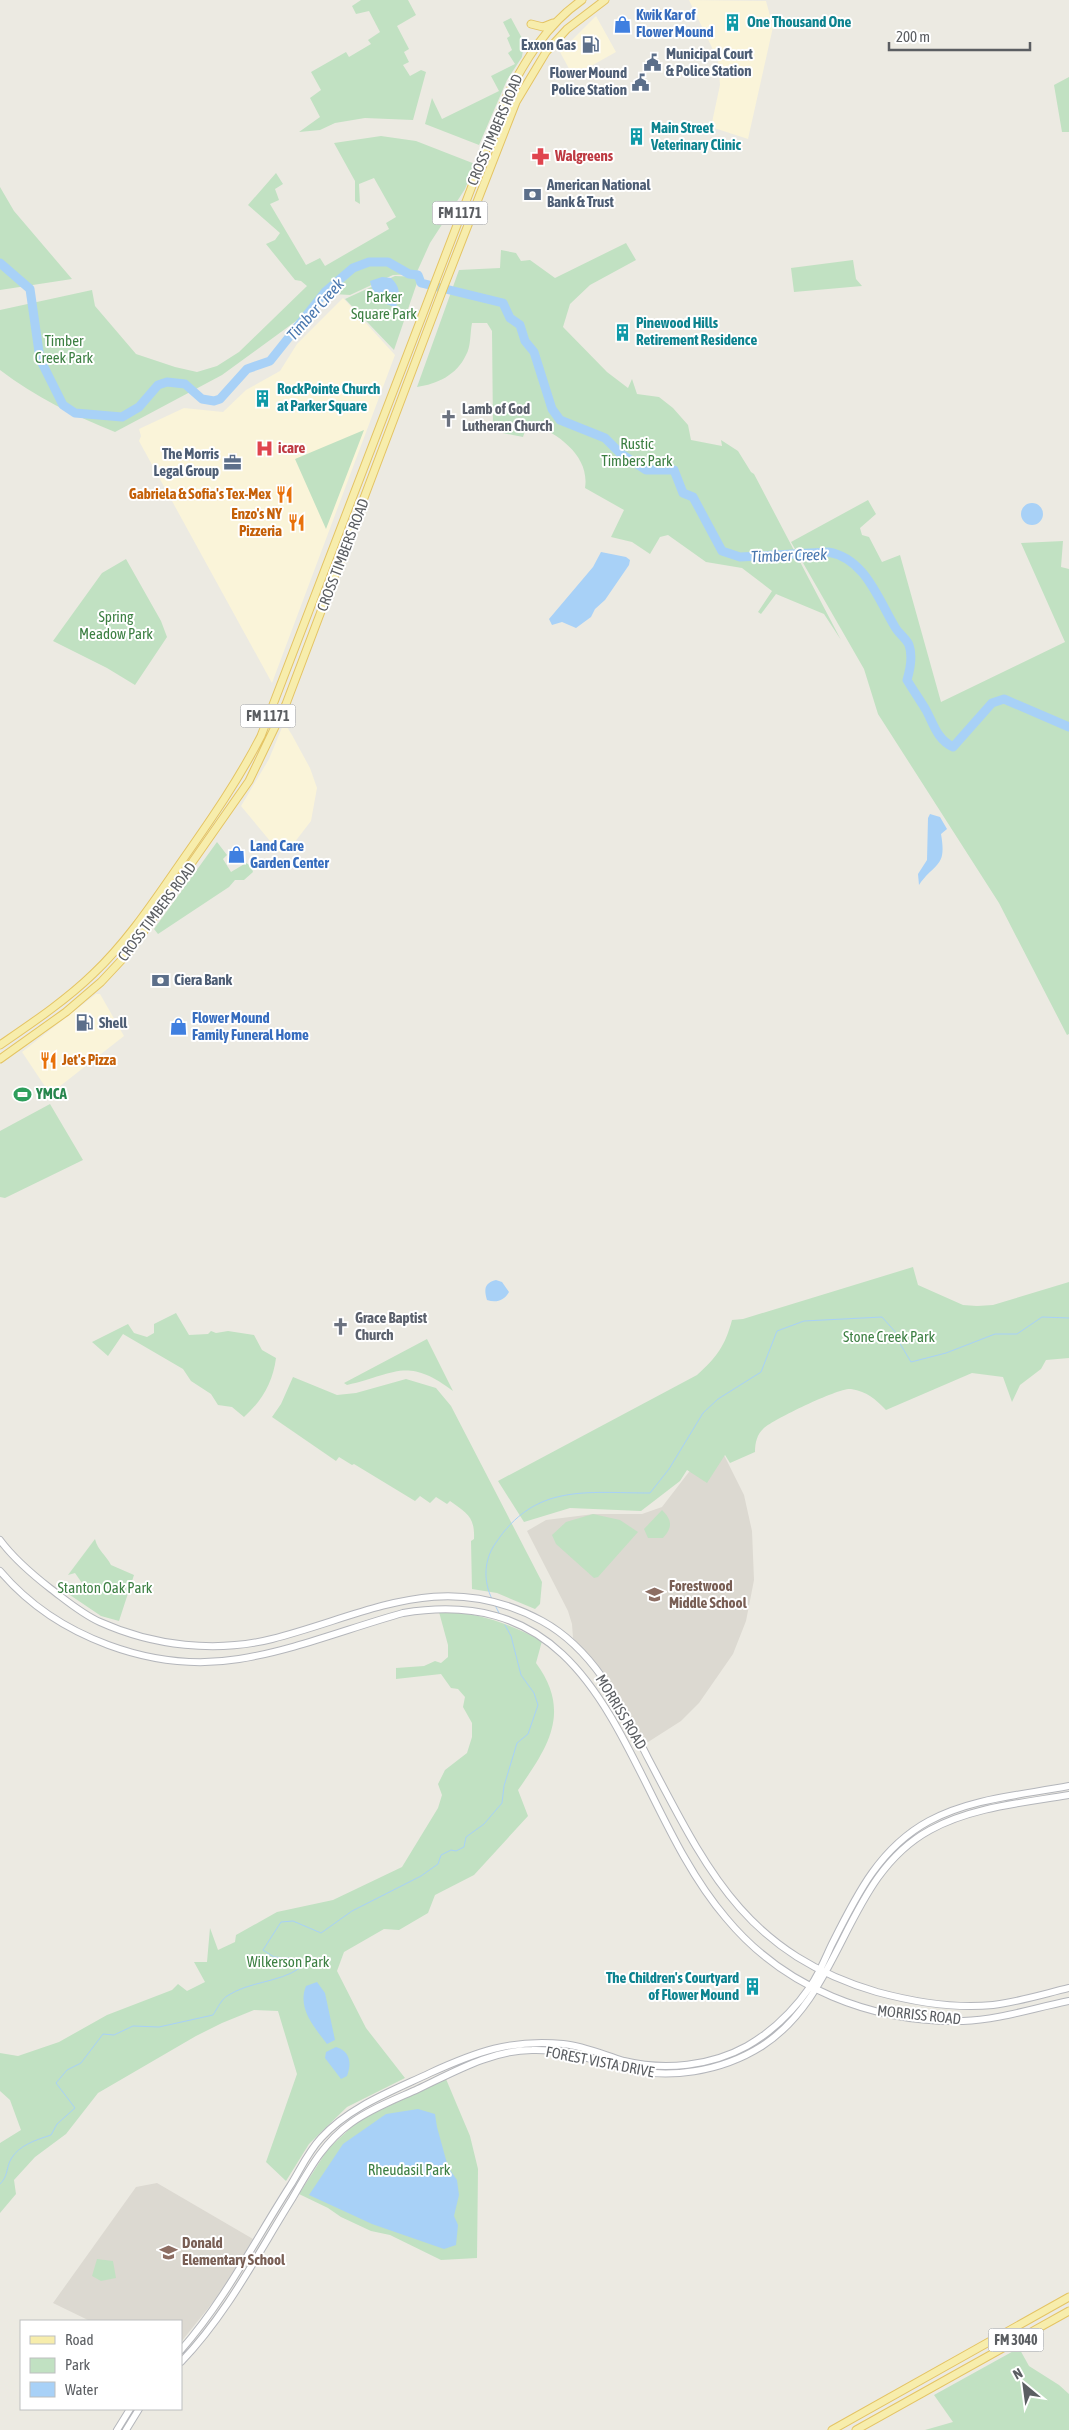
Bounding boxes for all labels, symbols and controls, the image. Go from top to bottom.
place label: Kwik Kar of Flower Mound [636,6,714,40]
building icon: One Thousand One [723,12,743,32]
place label: One Thousand One [747,13,852,30]
shop icon: Kwik Kar of Flower Mound [612,14,632,34]
scale bar [889,20,1030,52]
text: 200 m [896,28,930,45]
fuel station icon: Exxon Gas [580,35,600,55]
place label: Exxon Gas [521,36,577,53]
place label: Municipal Court & Police Station [666,45,753,79]
public building icon: Municipal Court & Police Station [642,53,662,73]
place label: Flower Mound Police Station [549,64,627,98]
street label: CROSS TIMBERS ROAD [463,72,526,188]
public building icon: Flower Mound Police Station [631,72,651,92]
place label: Main Street Veterinary Clinic [650,119,741,153]
building icon: Main Street Veterinary Clinic [627,127,647,147]
pharmacy icon: Walgreens [531,146,551,166]
place label: Walgreens [554,147,614,164]
place label: American National Bank & Trust [546,176,652,210]
bank icon: American National Bank & Trust [523,184,543,204]
road number: FM 1171 [432,202,488,224]
water label: Timber Creek [283,274,348,343]
park label: Parker Square Park [351,288,417,322]
place label: Pinewood Hills Retirement Residence [636,314,757,348]
building icon: Pinewood Hills Retirement Residence [612,322,632,342]
park label: Timber Creek Park [35,332,94,366]
place label: RockPointe Church at Parker Square [277,380,380,414]
building icon: RockPointe Church at Parker Square [253,388,273,408]
place label: Lamb of God Lutheran Church [462,400,552,434]
church icon: Lamb of God Lutheran Church [438,408,458,428]
park label: Rustic Timbers Park [601,435,673,469]
hospital icon: icare [254,438,274,458]
place label: icare [278,439,305,456]
place label: The Morris Legal Group [153,445,220,479]
office icon: The Morris Legal Group [223,453,243,473]
restaurant icon: Gabriela & Sofia's Tex-Mex [275,484,295,504]
place label: Gabriela & Sofia's Tex-Mex [129,485,271,502]
street label: CROSS TIMBERS ROAD [313,496,372,614]
place label: Enzo's NY Pizzeria [231,505,282,539]
restaurant icon: Enzo's NY Pizzeria [286,513,306,533]
water label: Timber Creek [751,545,828,565]
park label: Spring Meadow Park [79,608,153,642]
road number: FM 1171 [240,704,296,728]
place label: Land Care Garden Center [250,837,329,871]
shop icon: Land Care Garden Center [226,845,246,865]
street label: CROSS TIMBERS ROAD [114,859,199,964]
bank icon: Ciera Bank [150,970,170,990]
place label: Ciera Bank [174,971,233,988]
place label: Flower Mound Family Funeral Home [192,1009,309,1043]
fuel station icon: Shell [75,1013,95,1033]
place label: Shell [99,1014,128,1031]
shop icon: Flower Mound Family Funeral Home [168,1017,188,1037]
restaurant icon: Jet's Pizza [38,1050,58,1070]
place label: Jet's Pizza [61,1051,116,1068]
sports icon: YMCA [12,1084,32,1104]
place label: YMCA [35,1085,67,1102]
place label: Grace Baptist Church [355,1309,428,1343]
church icon: Grace Baptist Church [331,1317,351,1337]
park label: Stone Creek Park [843,1328,935,1345]
place label: Forestwood Middle School [669,1577,748,1611]
park label: Stanton Oak Park [58,1579,153,1596]
school or university icon: Forestwood Middle School [645,1585,665,1605]
street label: MORRISS ROAD [592,1671,650,1752]
park label: Wilkerson Park [247,1953,330,1970]
place label: The Children's Courtyard of Flower Mound [606,1969,739,2003]
building icon: The Children's Courtyard of Flower Mound [743,1977,763,1997]
street label: MORRISS ROAD [876,2002,962,2027]
street label: FOREST VISTA DRIVE [544,2043,656,2080]
park label: Rheudasil Park [368,2161,451,2178]
place label: Donald Elementary School [182,2234,286,2268]
school or university icon: Donald Elementary School [158,2242,178,2262]
legend [20,2320,182,2410]
road number: FM 3040 [988,2328,1044,2352]
text: Road [65,2331,94,2348]
text: Park [65,2356,90,2373]
north arrow [999,2360,1049,2410]
text: N [1010,2365,1025,2383]
text: Water [65,2381,98,2398]

